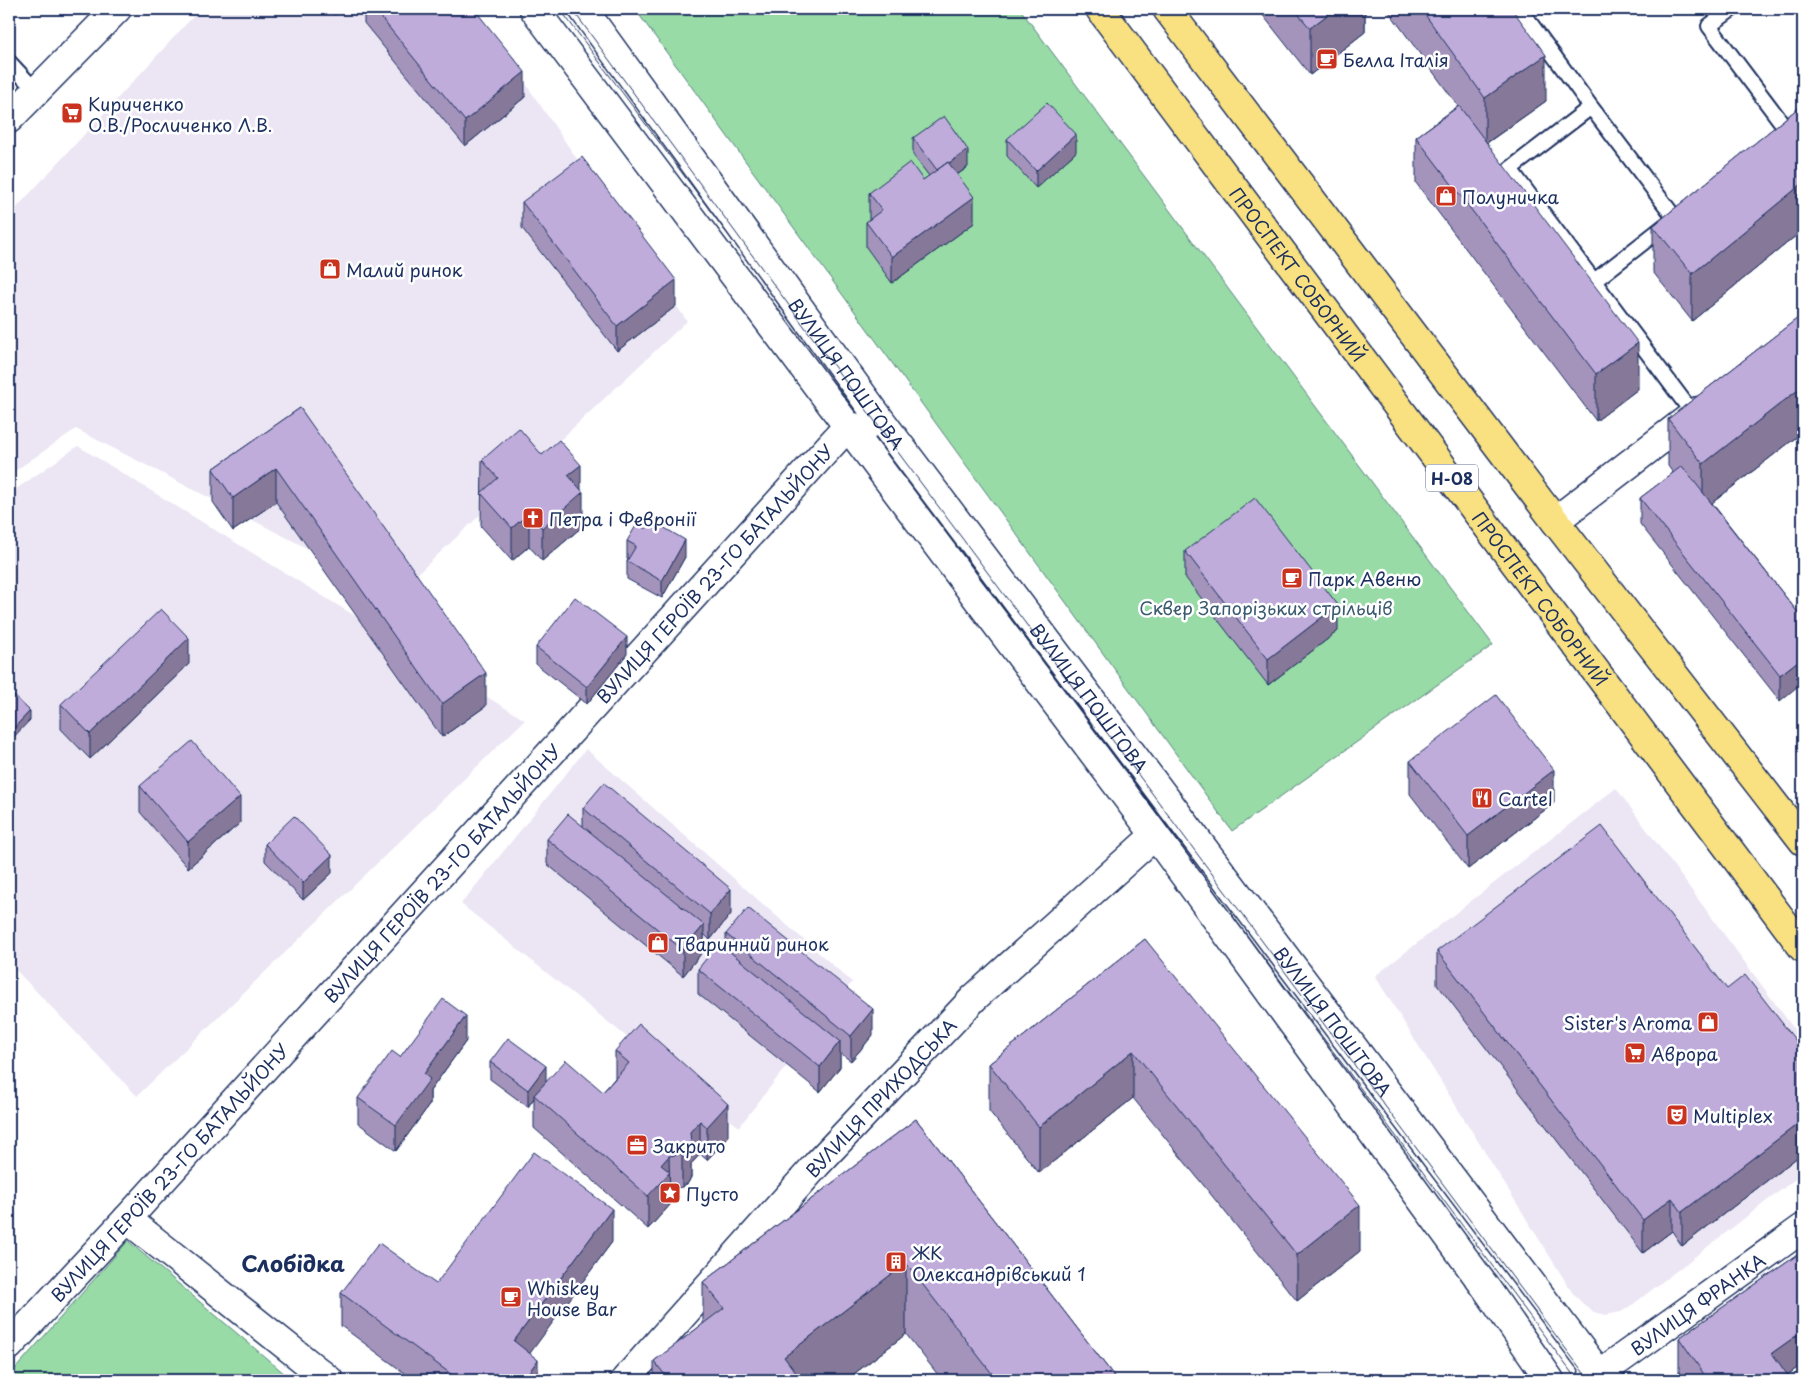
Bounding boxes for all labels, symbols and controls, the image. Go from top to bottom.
place label: Белла Італія [1343,46,1449,73]
cafe icon: Белла Італія [1315,47,1339,71]
place label: Кириченко О.В./Росличенко Л.В. [88,90,272,138]
supermarket icon: Кириченко О.В./Росличенко Л.В. [60,101,84,125]
street label: ПРОСПЕКТ СОБОРНИЙ [1224,181,1373,367]
place label: Полуничка [1462,183,1560,210]
shop icon: Полуничка [1434,184,1458,208]
place label: Малий ринок [346,256,463,283]
shop icon: Малий ринок [318,257,342,281]
street label: ВУЛИЦЯ ПОШТОВА [783,292,911,455]
street label: ВУЛИЦЯ ГЕРОЇВ 23-ГО БАТАЛЬЙОНУ [589,438,839,709]
road number: Н-08 [1426,464,1478,492]
place label: Петра і Февронії [549,505,697,532]
street label: ПРОСПЕКТ СОБОРНИЙ [1467,505,1616,691]
church icon: Петра і Февронії [521,506,545,530]
place label: Парк Авеню [1308,565,1421,592]
cafe icon: Парк Авеню [1280,566,1304,590]
park label: Сквер Запорізьких стрільців [1139,594,1393,621]
street label: ВУЛИЦЯ ПОШТОВА [1024,617,1155,778]
street label: ВУЛИЦЯ ГЕРОЇВ 23-ГО БАТАЛЬЙОНУ [317,737,567,1008]
place label: Cartel [1498,785,1553,812]
restaurant icon: Cartel [1470,786,1494,810]
place label: Тваринний ринок [674,930,829,957]
shop icon: Тваринний ринок [646,931,670,955]
street label: ВУЛИЦЯ ПОШТОВА [1268,941,1399,1102]
place label: Sister's Aroma [1564,1009,1693,1036]
shop icon: Sister's Aroma [1696,1010,1720,1034]
street label: ВУЛИЦЯ ПРИХОДСЬКА [798,1012,962,1183]
street label: ВУЛИЦЯ ГЕРОЇВ 23-ГО БАТАЛЬЙОНУ [44,1037,294,1307]
place label: Аврора [1651,1040,1719,1067]
supermarket icon: Аврора [1623,1041,1647,1065]
place label: Multiplex [1693,1102,1773,1129]
theatre icon: Multiplex [1665,1103,1689,1127]
place label: Закрито [653,1132,726,1159]
office icon: Закрито [625,1133,649,1157]
place label: Пусто [686,1180,739,1207]
place icon: Пусто [658,1181,682,1205]
place label: ЖК Олександрівський 1 [911,1239,1086,1287]
district label: Слобідка [241,1246,345,1279]
street label: ВУЛИЦЯ ФРАНКА [1625,1246,1771,1361]
building icon: ЖК Олександрівський 1 [884,1250,908,1274]
place label: Whiskey House Bar [527,1274,618,1322]
cafe icon: Whiskey House Bar [499,1285,523,1309]

